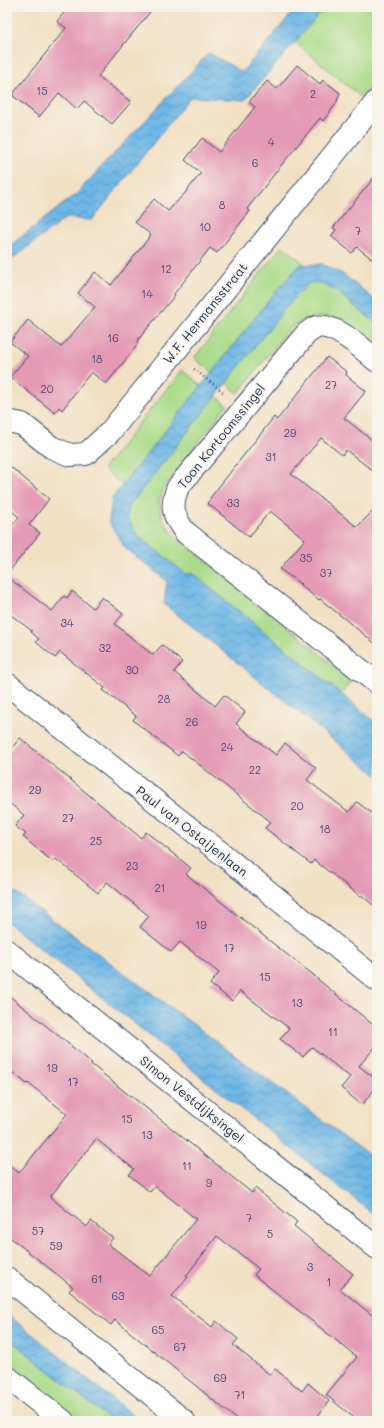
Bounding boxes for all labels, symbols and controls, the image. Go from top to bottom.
house number: 15 [36,83,48,98]
house number: 2 [310,86,316,101]
house number: 4 [268,134,275,149]
house number: 6 [252,155,258,170]
house number: 8 [219,197,226,212]
house number: 10 [199,219,211,234]
house number: 7 [355,223,361,238]
street label: W.F. Hermansstraat [159,258,251,367]
house number: 12 [160,261,172,276]
house number: 14 [141,286,153,301]
house number: 16 [107,330,119,345]
house number: 18 [91,351,103,366]
house number: 27 [325,377,337,392]
street label: Toon Kortoomssingel [173,380,268,492]
house number: 20 [41,381,54,396]
house number: 29 [284,425,297,440]
house number: 31 [265,449,277,464]
house number: 33 [227,495,240,510]
house number: 35 [300,550,312,565]
house number: 37 [320,565,332,580]
house number: 34 [61,615,74,630]
house number: 32 [99,640,111,655]
house number: 30 [125,662,139,677]
house number: 28 [158,691,171,706]
house number: 26 [186,714,198,729]
house number: 24 [221,739,234,754]
house number: 22 [249,762,261,777]
house number: 29 [29,782,42,797]
street label: Paul van Ostaijenlaan [133,782,252,880]
house number: 20 [291,798,304,813]
house number: 27 [62,810,74,825]
house number: 18 [319,821,331,836]
house number: 25 [90,833,102,848]
house number: 23 [126,858,139,873]
house number: 21 [154,880,166,895]
house number: 19 [195,917,207,932]
house number: 17 [223,940,235,955]
house number: 15 [259,969,271,984]
house number: 13 [291,995,303,1010]
house number: 11 [328,1024,338,1039]
street label: Simon Vestdijksingel [137,1051,248,1146]
house number: 19 [46,1060,58,1075]
house number: 17 [67,1074,79,1089]
house number: 15 [121,1111,133,1126]
house number: 13 [141,1127,153,1142]
house number: 11 [182,1158,192,1173]
house number: 9 [206,1175,213,1190]
house number: 7 [246,1210,252,1225]
house number: 57 [32,1223,44,1238]
house number: 5 [267,1226,273,1241]
house number: 59 [50,1238,63,1253]
house number: 3 [307,1259,314,1274]
house number: 61 [91,1271,103,1286]
house number: 1 [327,1274,331,1289]
house number: 63 [111,1288,125,1303]
house number: 65 [151,1322,165,1337]
house number: 67 [174,1339,186,1354]
house number: 69 [213,1370,227,1385]
house number: 71 [234,1387,246,1402]

